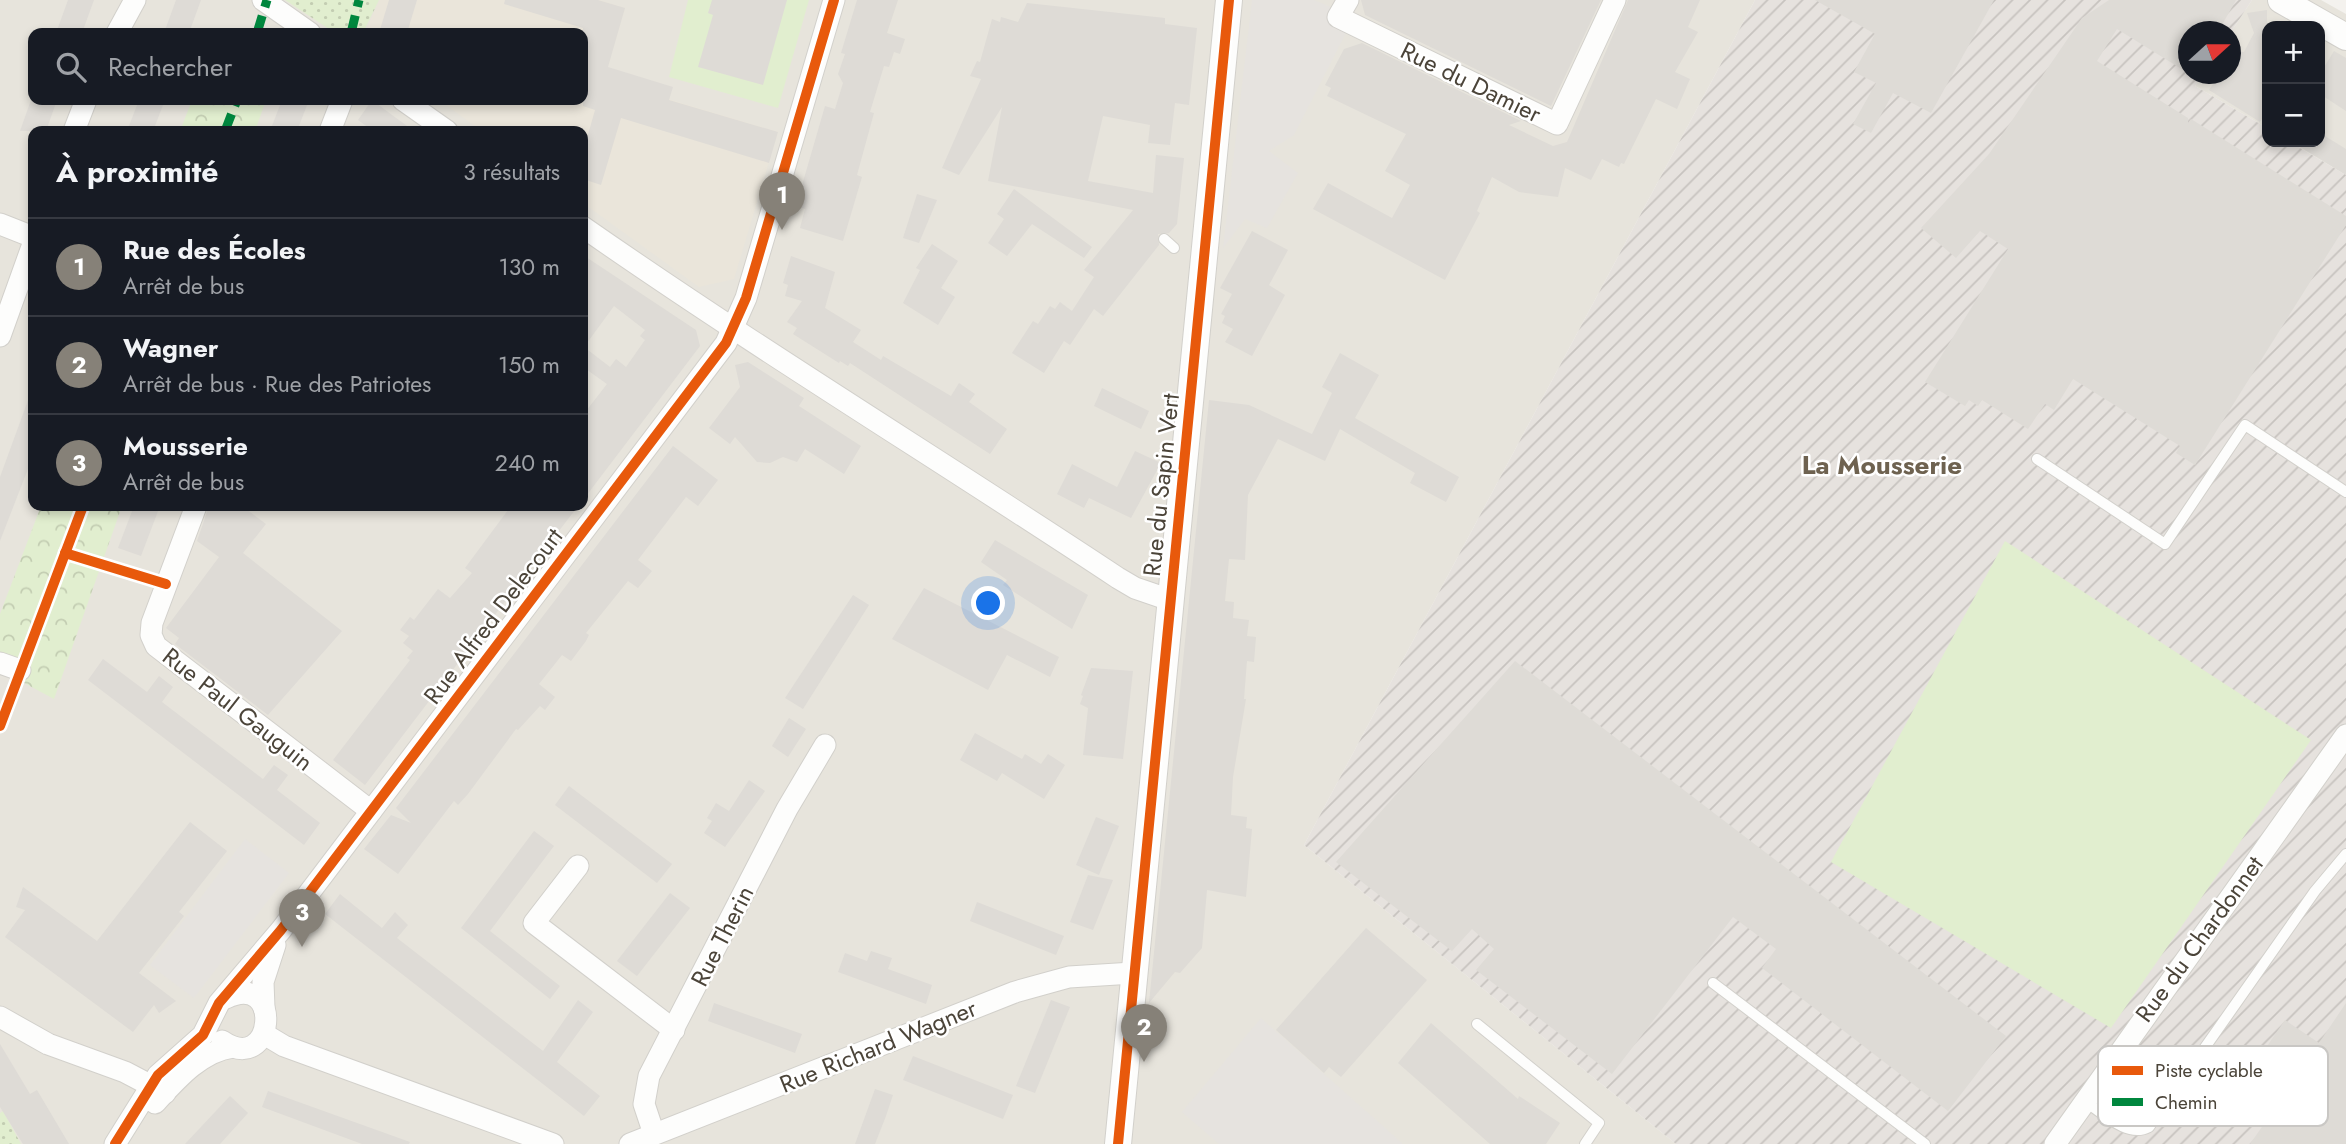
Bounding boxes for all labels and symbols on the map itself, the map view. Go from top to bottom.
north arrow [2178,21,2241,84]
street label: Rue du Damier [1395,33,1548,131]
pin: 1 [759,172,805,230]
street label: Rue du Sapin Vert [1134,392,1188,578]
district label: La Mousserie [1802,446,1962,484]
street label: Rue Alfred Delecourt [415,520,571,711]
your location [971,586,1005,620]
street label: Rue Paul Gauguin [155,639,321,779]
street label: Rue du Chardonnet [2127,848,2271,1029]
street label: Rue Therin [682,880,762,992]
pin: 3 [279,889,325,947]
street label: Rue Richard Wagner [774,990,983,1102]
pin: 2 [1121,1004,1167,1062]
legend [2098,1046,2328,1126]
text: Piste cyclable [2155,1057,2263,1084]
text: Chemin [2155,1089,2218,1116]

